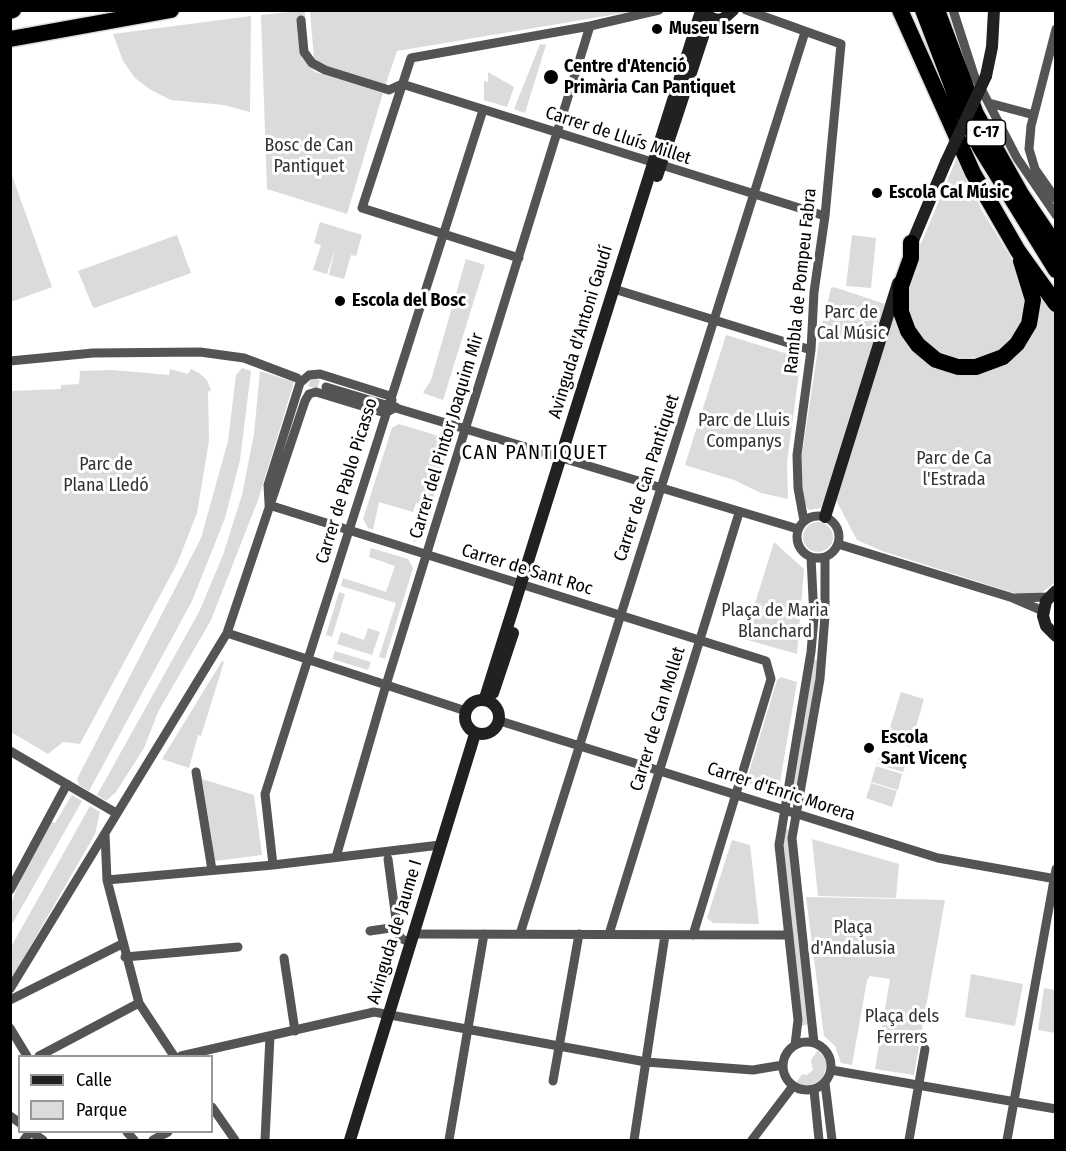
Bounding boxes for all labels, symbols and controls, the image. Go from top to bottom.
place label: Museu Isern [669,18,759,40]
marker: Museu Isern [650,22,664,36]
place label: Centre d'Atenció Primària Can Pantiquet [564,56,736,98]
marker: Centre d'Atenció Primària Can Pantiquet [542,68,560,86]
street label: Carrer de Lluís Millet [542,102,694,170]
road number: C-17 [966,120,1006,146]
park label: Bosc de Can Pantiquet [265,135,353,178]
place label: Escola Cal Músic [889,182,1009,204]
marker: Escola Cal Músic [870,186,884,200]
street label: Rambla de Pompeu Fabra [781,187,821,375]
street label: Avinguda d'Antoni Gaudí [544,243,618,421]
place label: Escola del Bosc [352,290,466,312]
marker: Escola del Bosc [333,294,347,308]
park label: Parc de Cal Músic [817,302,885,344]
street label: Carrer del Pintor Joaquim Mir [405,330,489,542]
street label: Carrer de Can Pantiquet [610,392,684,564]
street label: Carrer de Pablo Picasso [312,396,382,566]
park label: Parc de Lluis Companys [698,410,790,452]
district label: CAN PANTIQUET [462,441,608,465]
park label: Parc de Ca l'Estrada [916,448,992,490]
park label: Parc de Plana Lledó [63,454,149,496]
street label: Carrer de Sant Roc [459,540,595,600]
park label: Plaça de Maria Blanchard [721,600,829,642]
street label: Carrer de Can Mollet [626,644,690,794]
place label: Escola Sant Vicenç [881,727,967,770]
marker: Escola Sant Vicenç [862,741,876,755]
street label: Carrer d'Enric Morera [704,758,858,826]
street label: Avinguda de Jaume I [363,857,427,1007]
park label: Plaça d'Andalusia [810,917,896,960]
park label: Plaça dels Ferrers [865,1006,939,1048]
legend [18,1055,213,1133]
text: Calle [76,1069,112,1091]
text: Parque [76,1099,127,1121]

